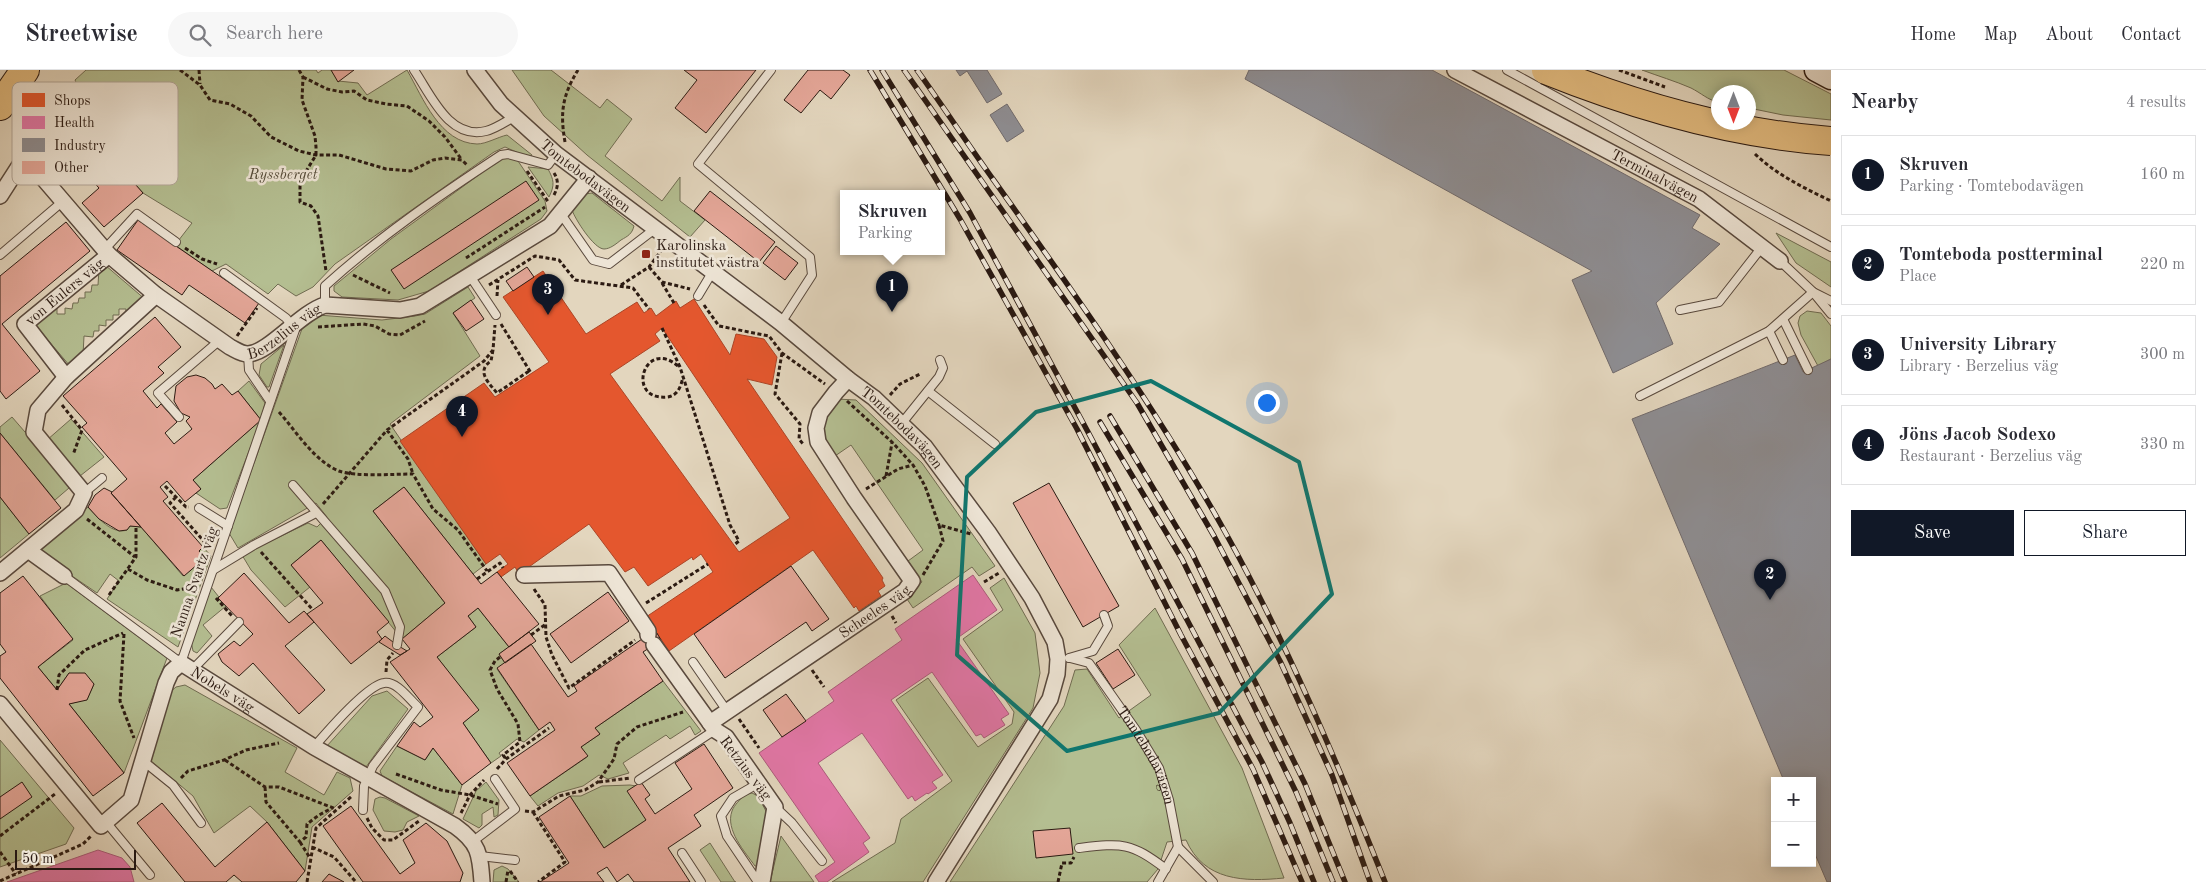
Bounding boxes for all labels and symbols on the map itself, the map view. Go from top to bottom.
legend [12,82,178,185]
north arrow [1711,85,1756,130]
text: Shops [54,94,91,108]
text: Health [54,116,95,130]
street label: Tomtebodavägen [537,137,633,216]
text: Industry [54,139,107,153]
street label: Terminalvägen [1608,148,1700,206]
text: Other [54,161,89,175]
park label: Ryssberget [247,168,318,183]
place label: Karolinska institutet västra [656,239,760,271]
marker: Karolinska institutet västra [640,248,652,260]
street label: von Eulers väg [23,256,107,329]
pin: 1 [876,271,908,312]
pin: 3 [532,274,564,315]
street label: Berzelius väg [246,302,324,363]
street label: Tomtebodavägen [857,385,945,472]
your location [1254,390,1280,416]
pin: 4 [446,396,478,437]
street label: Nanna Svartz väg [169,525,221,640]
pin: 2 [1754,559,1786,600]
street label: Scheeles väg [837,583,915,642]
street label: Nobels väg [187,665,256,716]
street label: Tomtebodavägen [1113,704,1176,806]
street label: Retzius väg [716,734,774,804]
scale bar [15,847,136,870]

